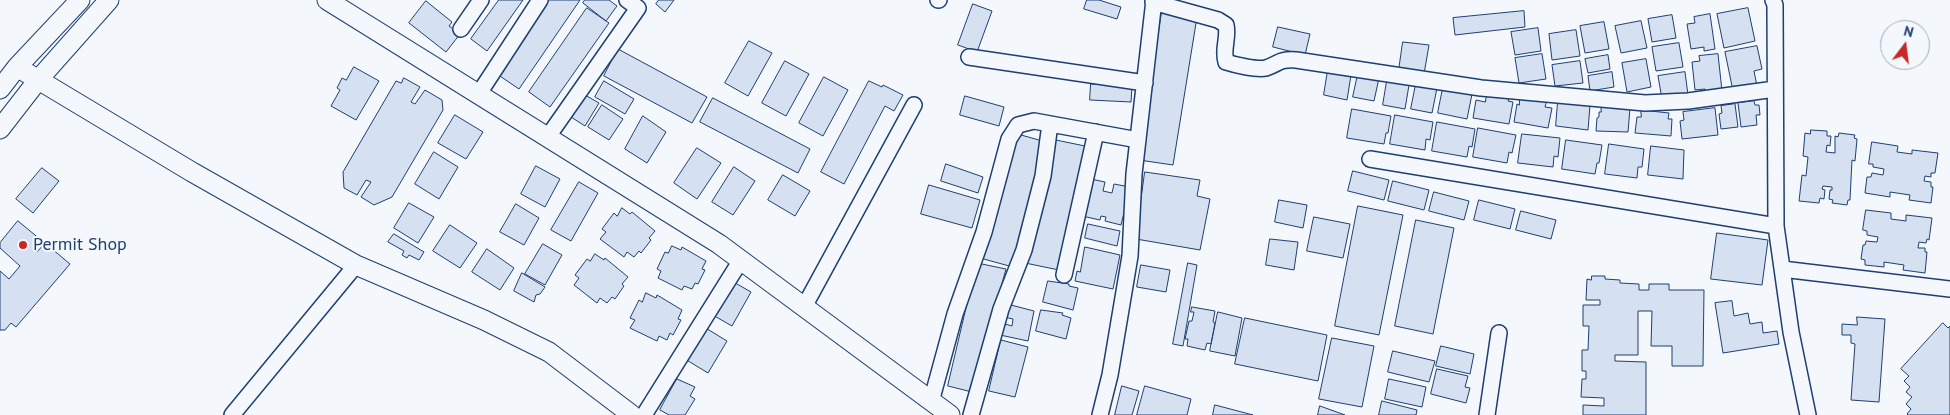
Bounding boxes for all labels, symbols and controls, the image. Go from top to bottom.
north arrow [1880,20,1930,70]
text: N [1902,22,1915,41]
place label: Permit Shop [33,234,127,256]
marker: Permit Shop [17,239,29,251]

